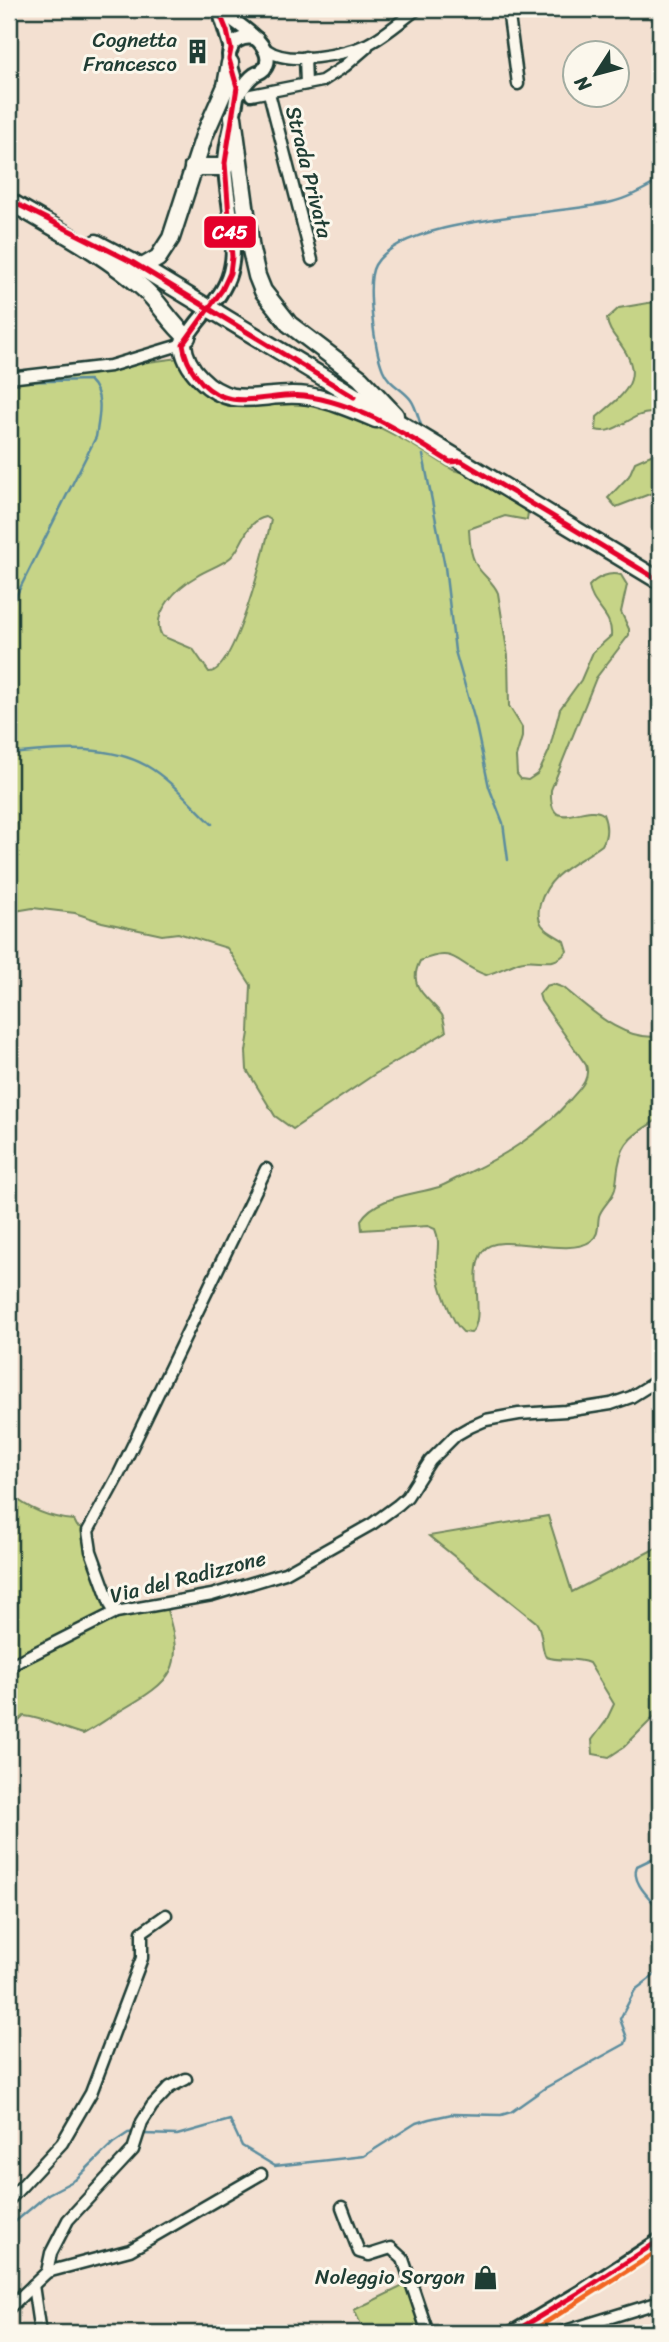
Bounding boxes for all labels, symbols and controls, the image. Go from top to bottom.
place label: Cognetta Francesco [83,21,177,83]
building icon: Cognetta Francesco [183,38,211,66]
north arrow [560,38,630,108]
text: N [565,68,600,100]
street label: Strada Privata [274,102,344,243]
line badge: C45 [203,215,257,249]
text: C45 [211,216,248,249]
street label: Via del Radizzone [106,1539,270,1615]
place label: Noleggio Sorgon [315,2258,465,2296]
shop icon: Noleggio Sorgon [471,2263,499,2291]

